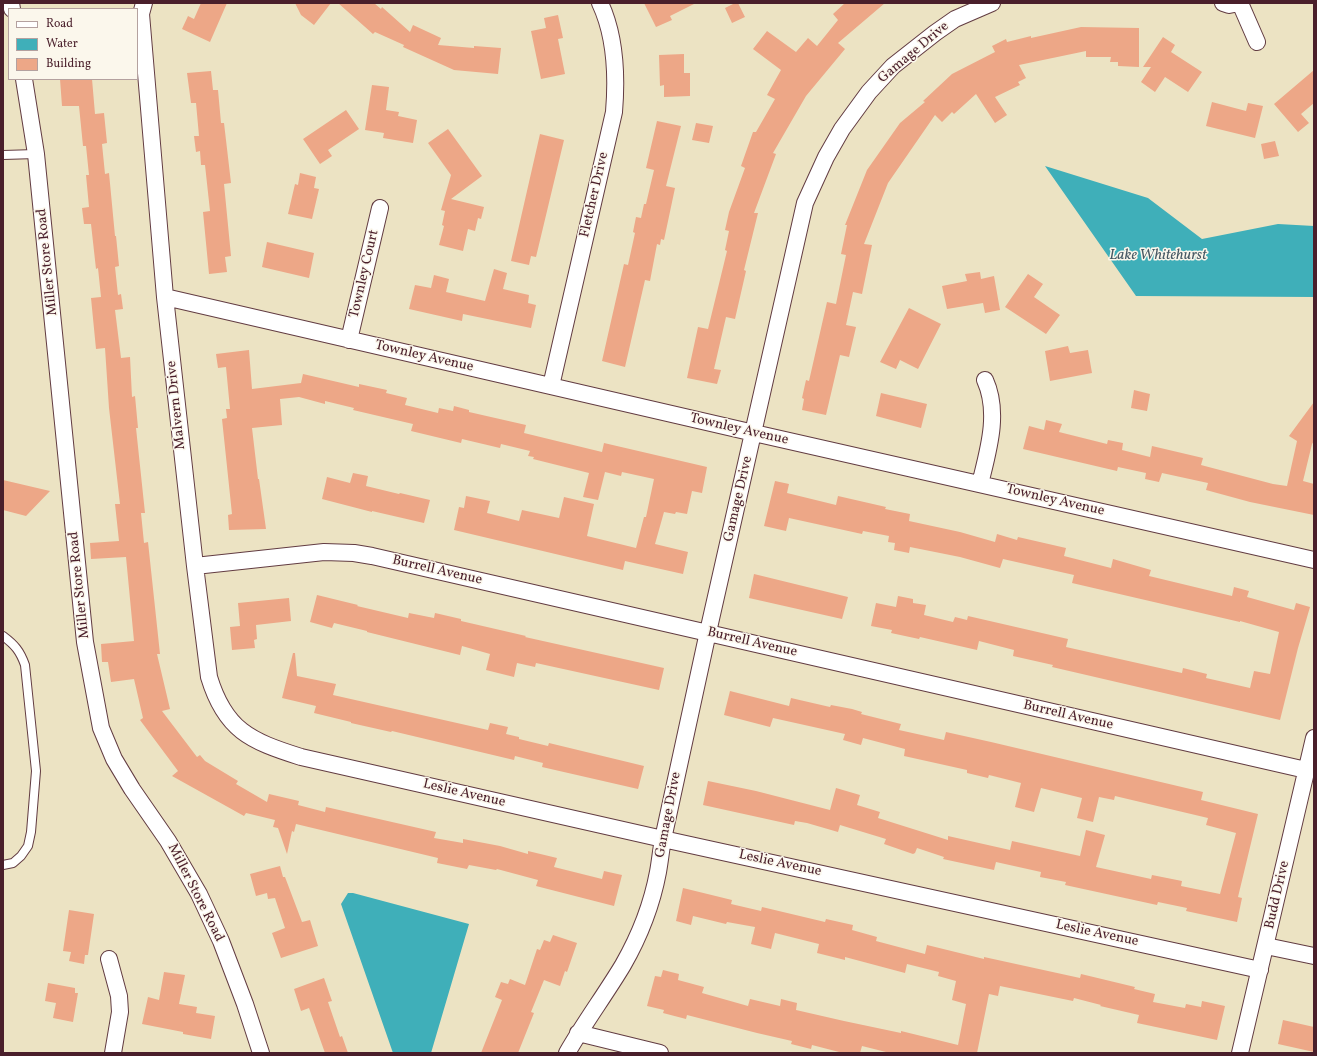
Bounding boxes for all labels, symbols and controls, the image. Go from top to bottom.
legend [8,8,138,80]
text: Road [46,16,73,32]
street label: Gamage Drive [875,18,953,88]
text: Water [46,36,78,52]
text: Building [46,56,91,72]
street label: Fletcher Drive [577,151,613,239]
street label: Miller Store Road [34,208,62,316]
street label: Townley Court [347,228,383,320]
water label: Lake Whitehurst [1109,247,1207,265]
street label: Townley Avenue [373,338,475,376]
street label: Malvern Drive [164,360,190,450]
street label: Townley Avenue [688,411,790,449]
street label: Gamage Drive [721,455,757,543]
street label: Townley Avenue [1004,482,1106,520]
street label: Miller Store Road [66,531,94,639]
street label: Burrell Avenue [390,552,484,590]
street label: Burrell Avenue [705,624,799,662]
street label: Burrell Avenue [1021,697,1115,735]
street label: Gamage Drive [652,771,686,859]
street label: Leslie Avenue [421,776,507,812]
street label: Miller Store Road [163,841,227,945]
street label: Leslie Avenue [737,847,823,881]
street label: Budd Drive [1262,859,1294,931]
street label: Leslie Avenue [1054,917,1140,951]

